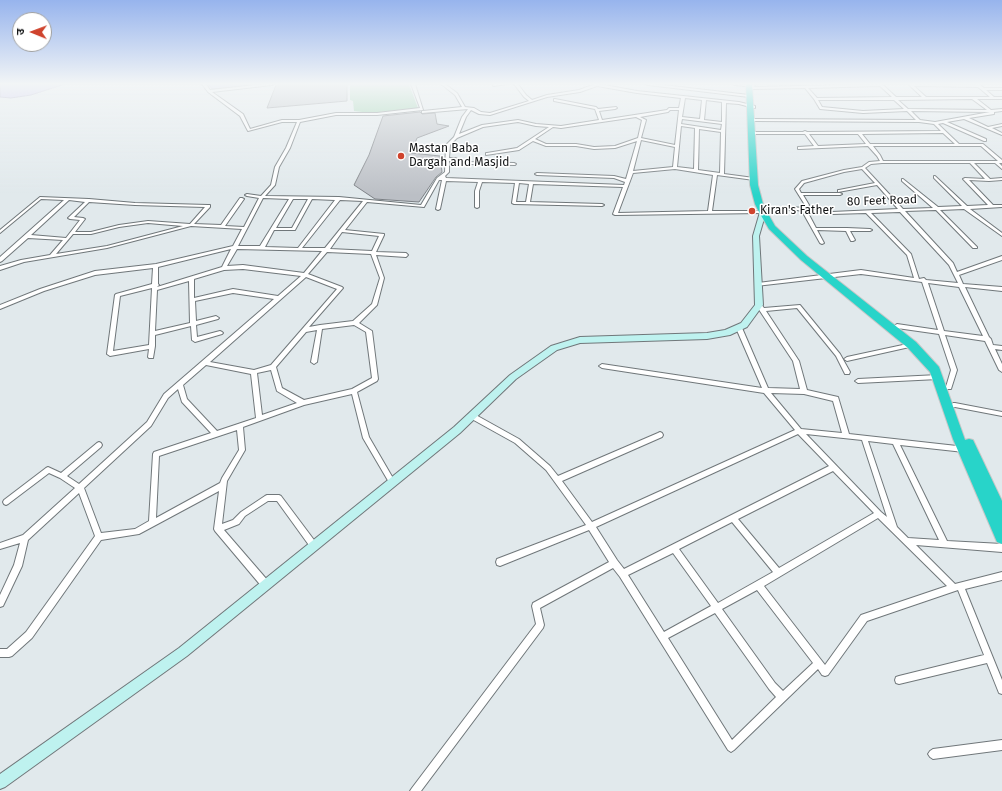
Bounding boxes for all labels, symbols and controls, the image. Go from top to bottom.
north arrow [12,12,52,52]
text: उ [14,28,27,35]
place label: Mastan Baba Dargah and Masjid [409,142,510,170]
marker: Mastan Baba Dargah and Masjid [396,151,406,161]
street label: 80 Feet Road [847,193,917,209]
place label: Kiran's Father [760,204,834,218]
marker: Kiran's Father [747,206,757,216]

